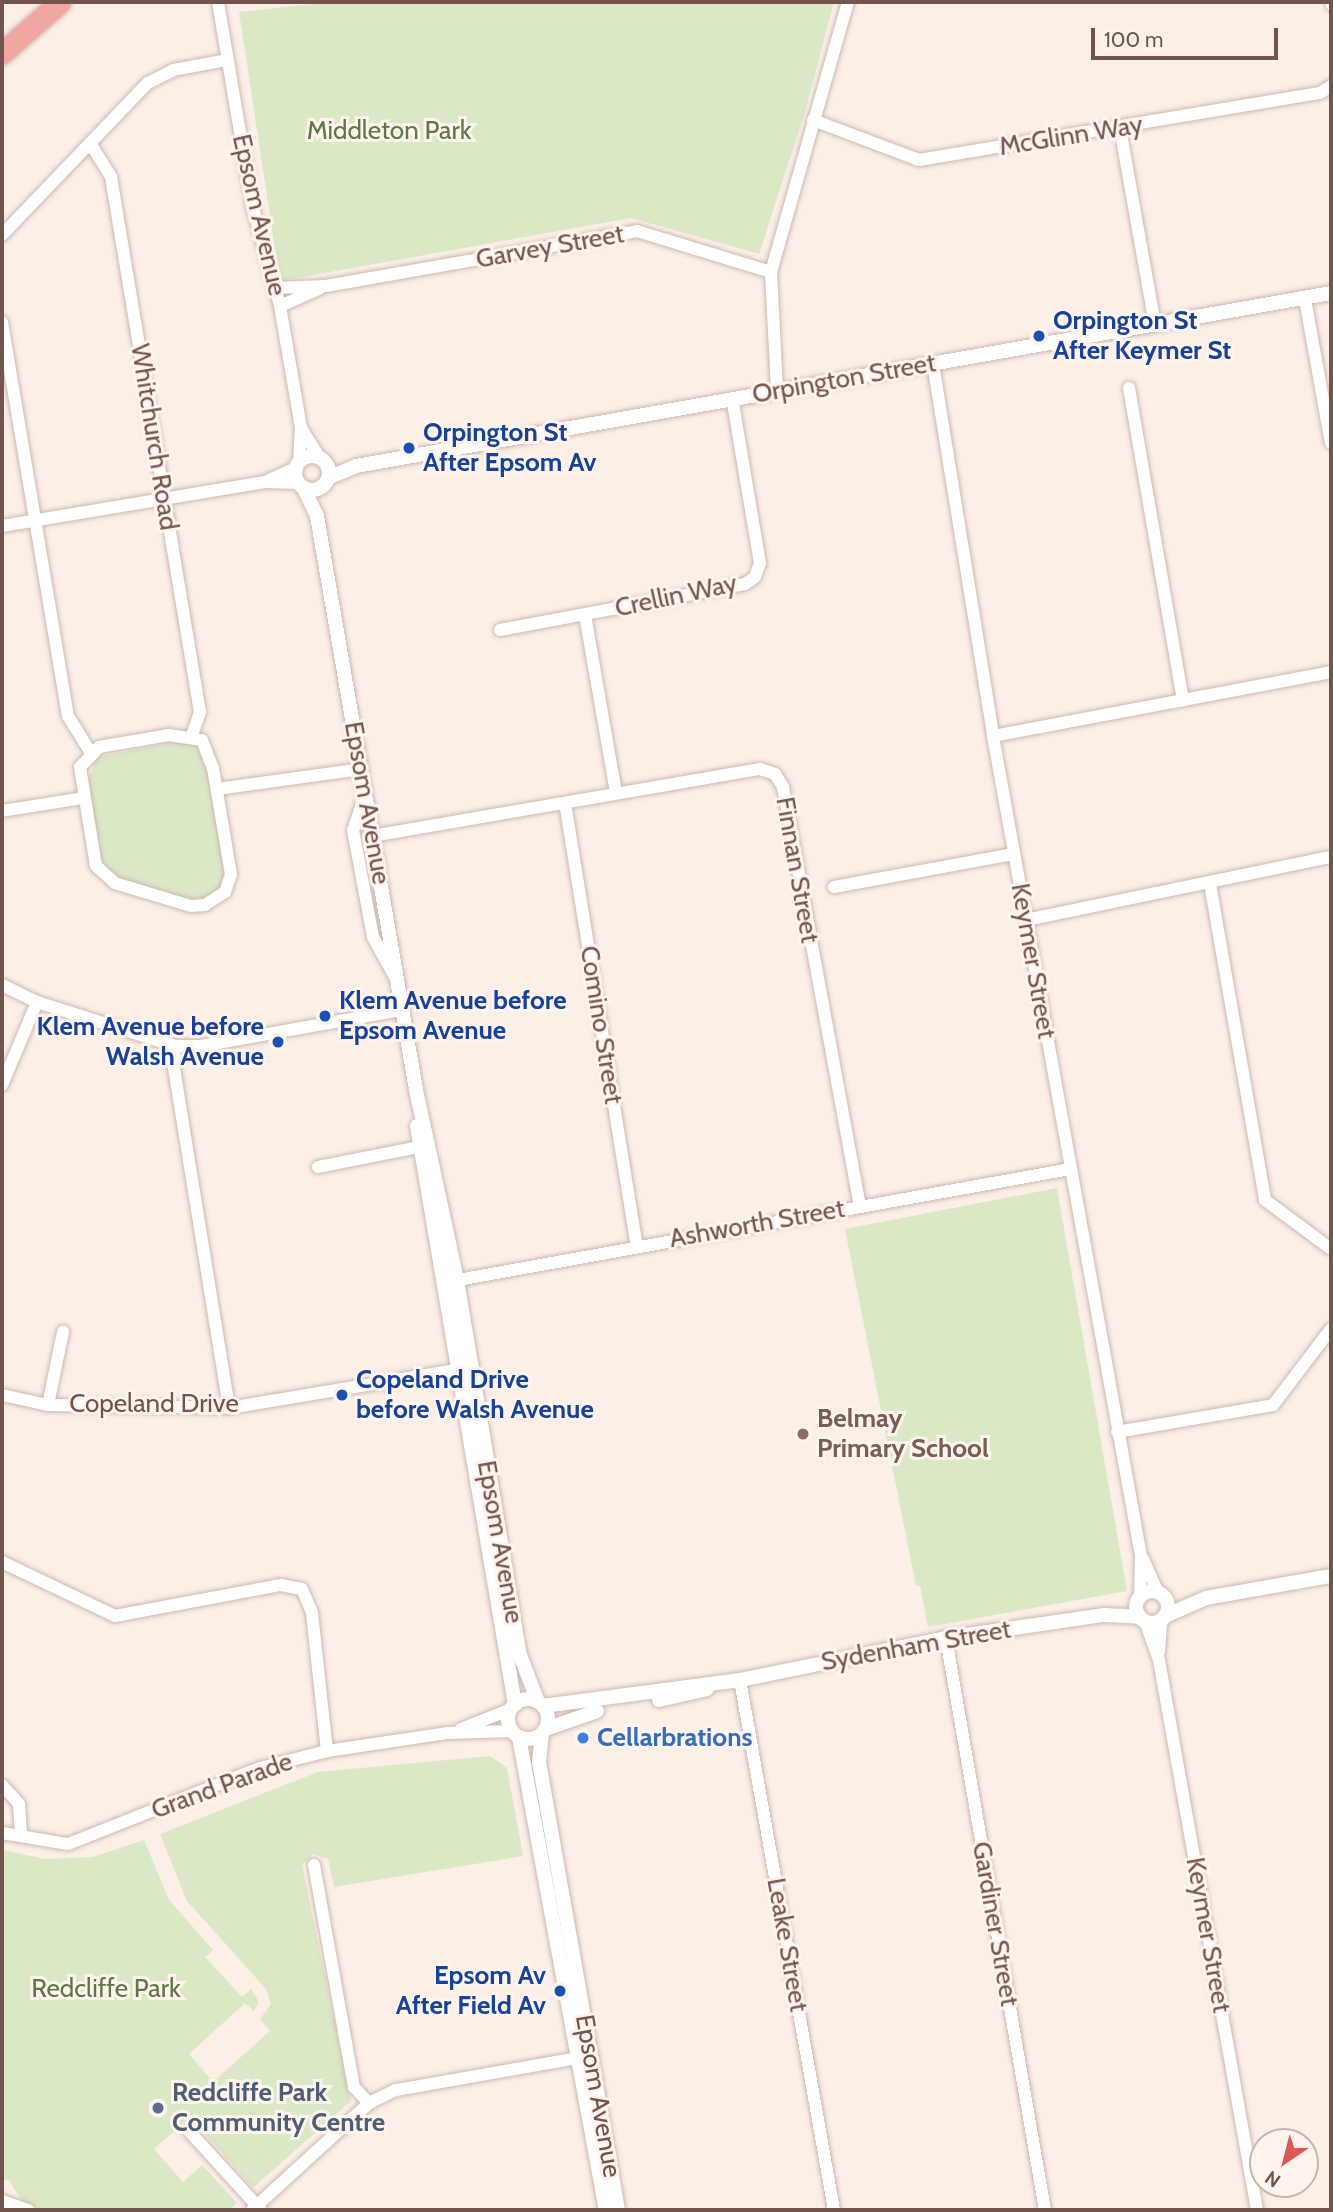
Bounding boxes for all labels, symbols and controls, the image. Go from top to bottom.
scale bar [1095,14,1282,58]
text: 100 m [1104,27,1163,52]
street label: McGlinn Way [997,109,1145,163]
park label: Middleton Park [307,115,471,147]
street label: Epsom Avenue [225,131,293,299]
street label: Garvey Street [474,219,626,275]
place label: Orpington St After Keymer St [1053,305,1231,366]
marker: Orpington St After Keymer St [1031,328,1047,344]
street label: Whitchurch Road [124,342,184,532]
street label: Orpington Street [750,348,938,410]
place label: Orpington St After Epsom Av [423,417,596,478]
marker: Orpington St After Epsom Av [401,440,417,456]
street label: Crellin Way [612,568,740,624]
street label: Epsom Avenue [337,719,397,887]
street label: Finnan Street [769,795,825,945]
street label: Keymer Street [1004,881,1062,1041]
street label: Comino Street [573,944,629,1106]
place label: Klem Avenue before Epsom Avenue [339,985,567,1046]
marker: Klem Avenue before Epsom Avenue [317,1008,333,1024]
place label: Klem Avenue before Walsh Avenue [36,1011,264,1072]
marker: Klem Avenue before Walsh Avenue [270,1034,286,1050]
street label: Ashworth Street [667,1193,847,1255]
place label: Copeland Drive before Walsh Avenue [356,1364,594,1426]
marker: Copeland Drive before Walsh Avenue [334,1387,350,1403]
street label: Copeland Drive [69,1388,239,1420]
place label: Belmay Primary School [817,1403,989,1464]
marker: Belmay Primary School [795,1426,811,1442]
street label: Epsom Avenue [470,1458,530,1626]
street label: Sydenham Street [819,1614,1013,1678]
place label: Cellarbrations [597,1722,753,1754]
marker: Cellarbrations [575,1730,591,1746]
street label: Grand Parade [147,1746,297,1826]
street label: Gardiner Street [965,1839,1025,2009]
street label: Keymer Street [1179,1855,1237,2015]
street label: Leake Street [760,1876,814,2014]
place label: Epsom Av After Field Av [396,1960,546,2022]
park label: Redcliffe Park [31,1973,181,2005]
marker: Epsom Av After Field Av [552,1983,568,1999]
street label: Epsom Avenue [568,2012,628,2180]
place label: Redcliffe Park Community Centre [172,2077,385,2138]
marker: Redcliffe Park Community Centre [150,2100,166,2116]
north arrow [1249,2128,1319,2198]
text: N [1261,2166,1285,2192]

